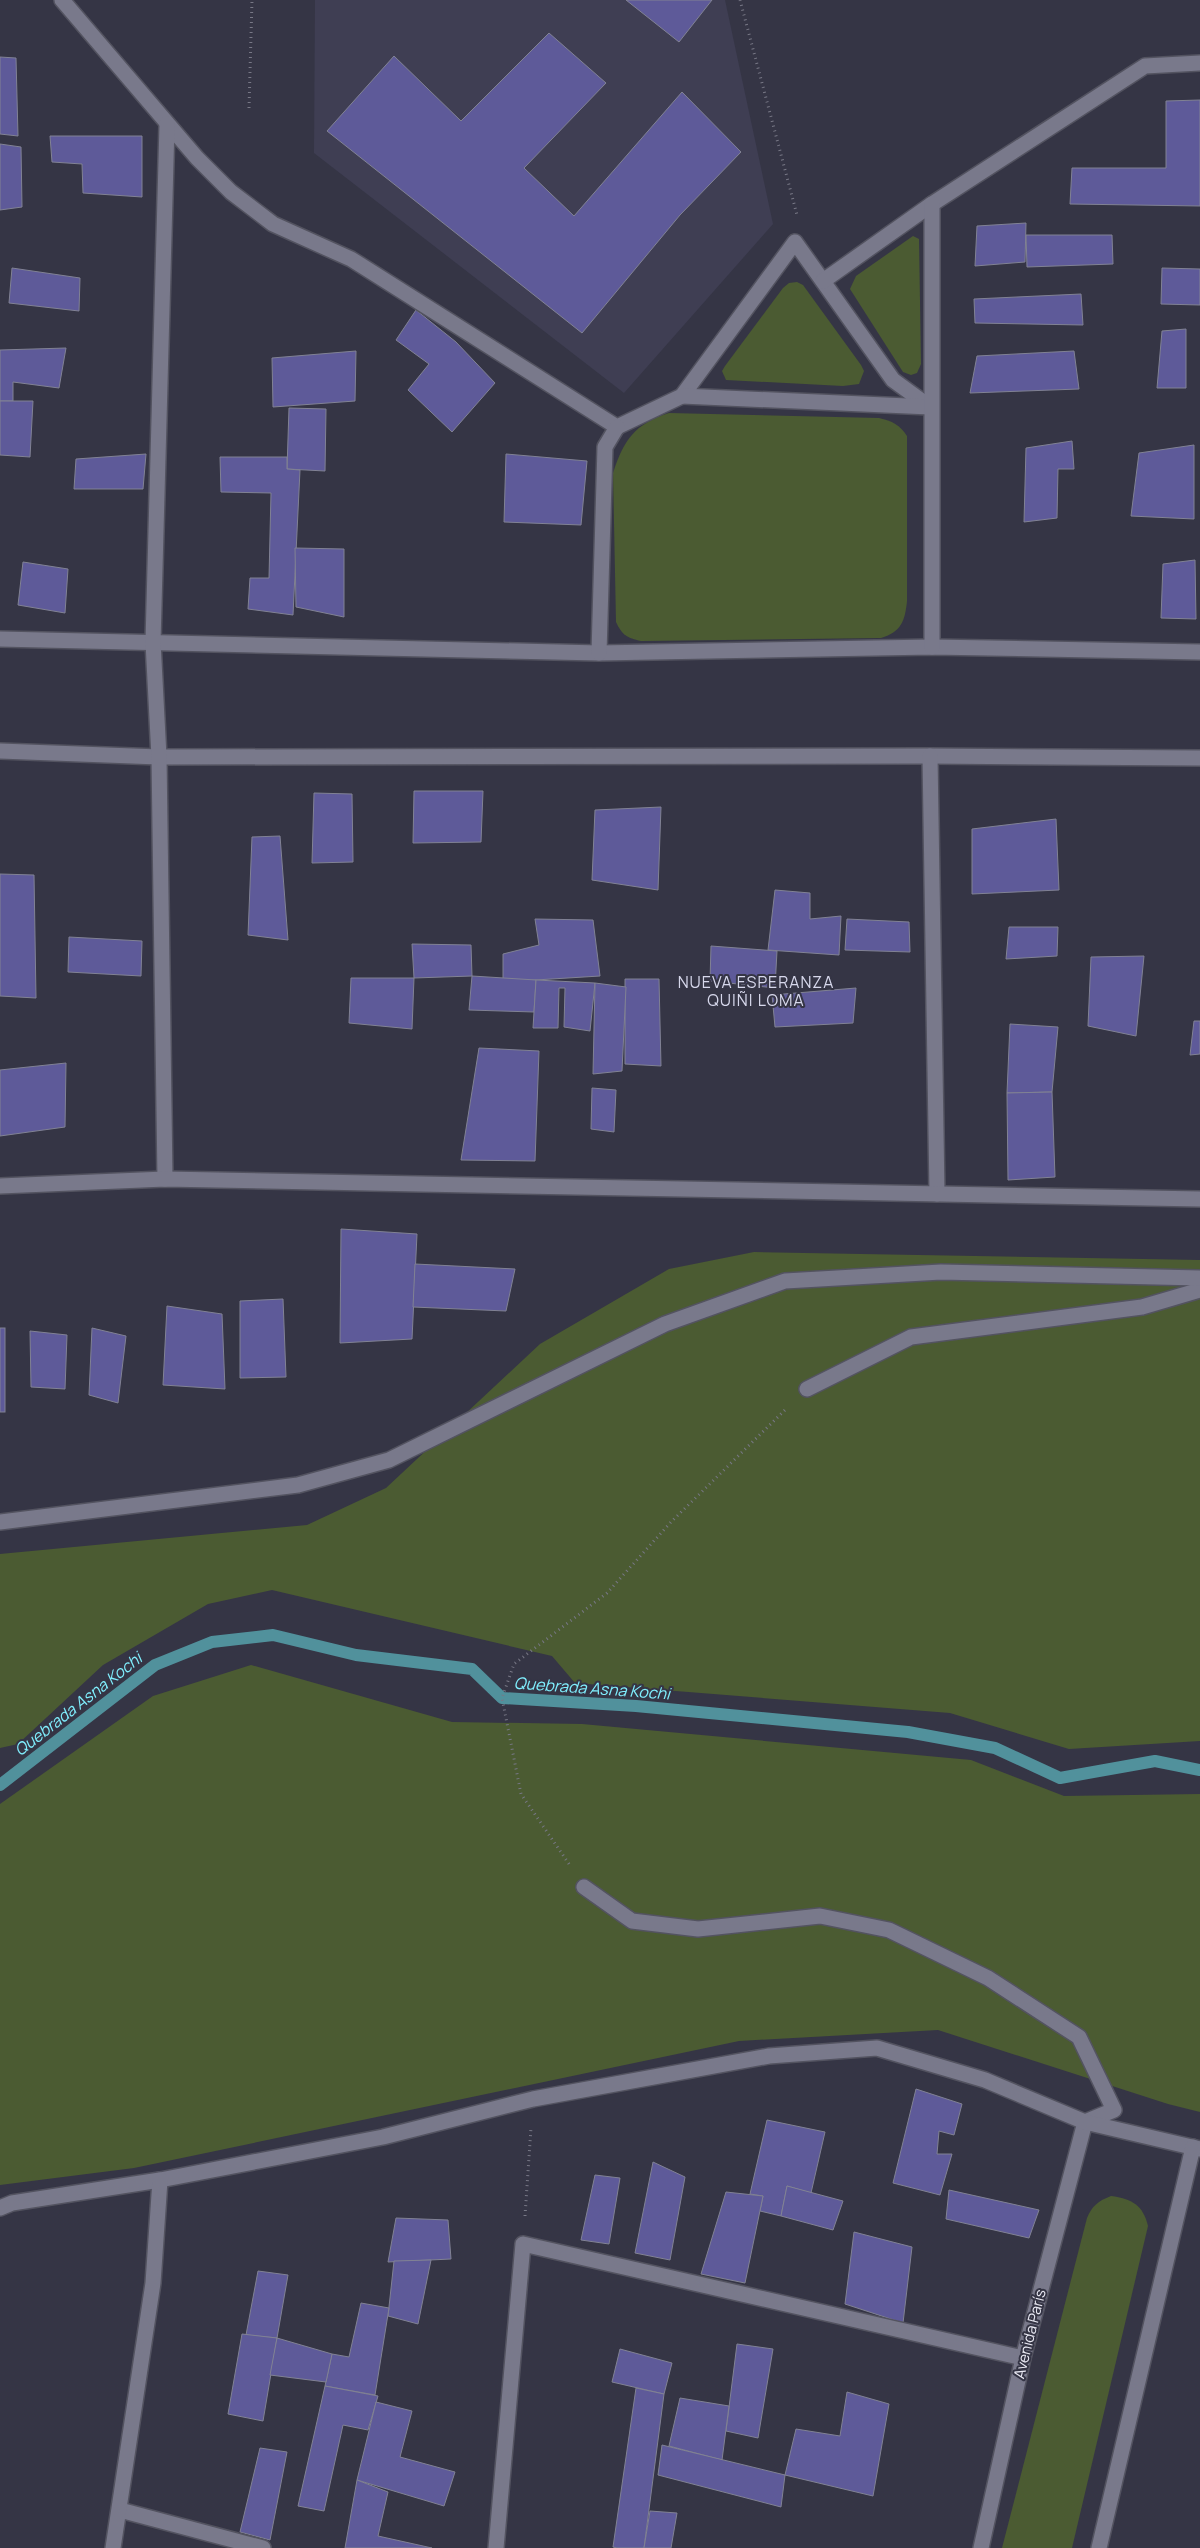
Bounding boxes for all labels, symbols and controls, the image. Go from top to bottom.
district label: NUEVA ESPERANZA QUIÑI LOMA [678,971,834,1011]
water label: Quebrada Asna Kochi [10,1646,148,1761]
water label: Quebrada Asna Kochi [513,1672,673,1705]
street label: Avenida París [1008,2287,1051,2381]

